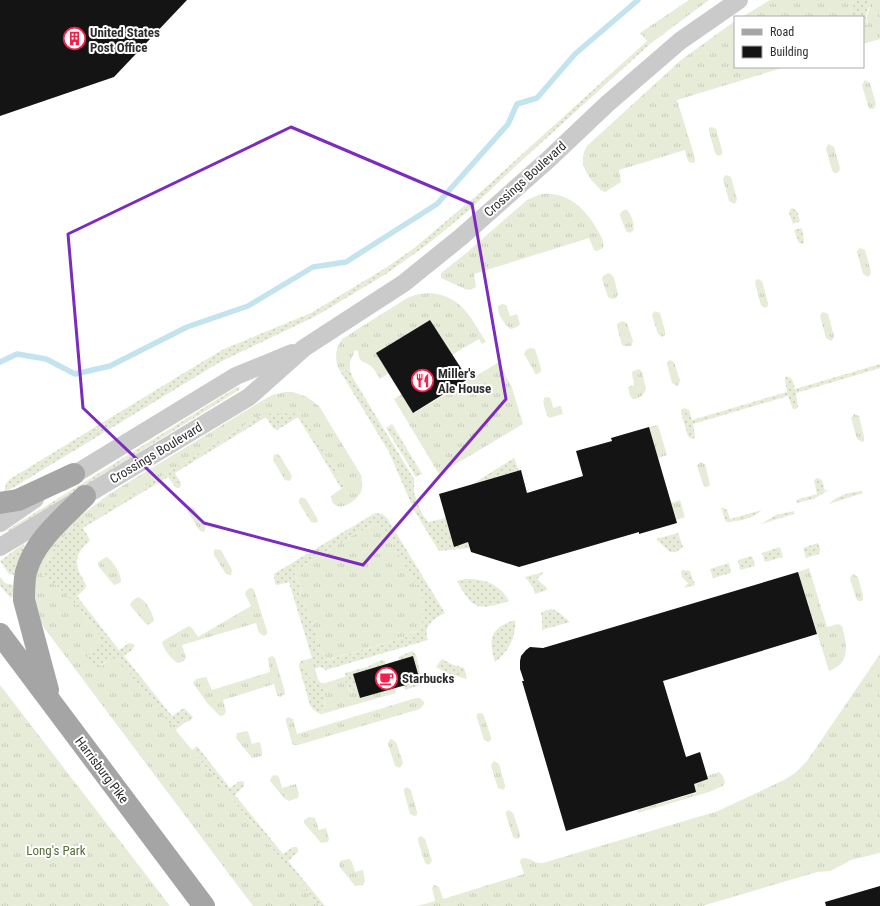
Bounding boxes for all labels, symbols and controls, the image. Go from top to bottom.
legend [734,16,864,68]
place label: United States Post Office [90,25,160,55]
text: Road [770,25,794,39]
building icon: United States Post Office [62,26,88,52]
text: Building [770,45,808,59]
street label: Crossings Boulevard [481,138,569,220]
place label: Miller's Ale House [438,366,491,396]
restaurant icon: Miller's Ale House [410,367,436,393]
street label: Crossings Boulevard [107,420,205,486]
cafe icon: Starbucks [373,665,399,691]
place label: Starbucks [402,671,454,686]
street label: Harrisburg Pike [72,734,132,806]
park label: Long's Park [26,843,86,858]

